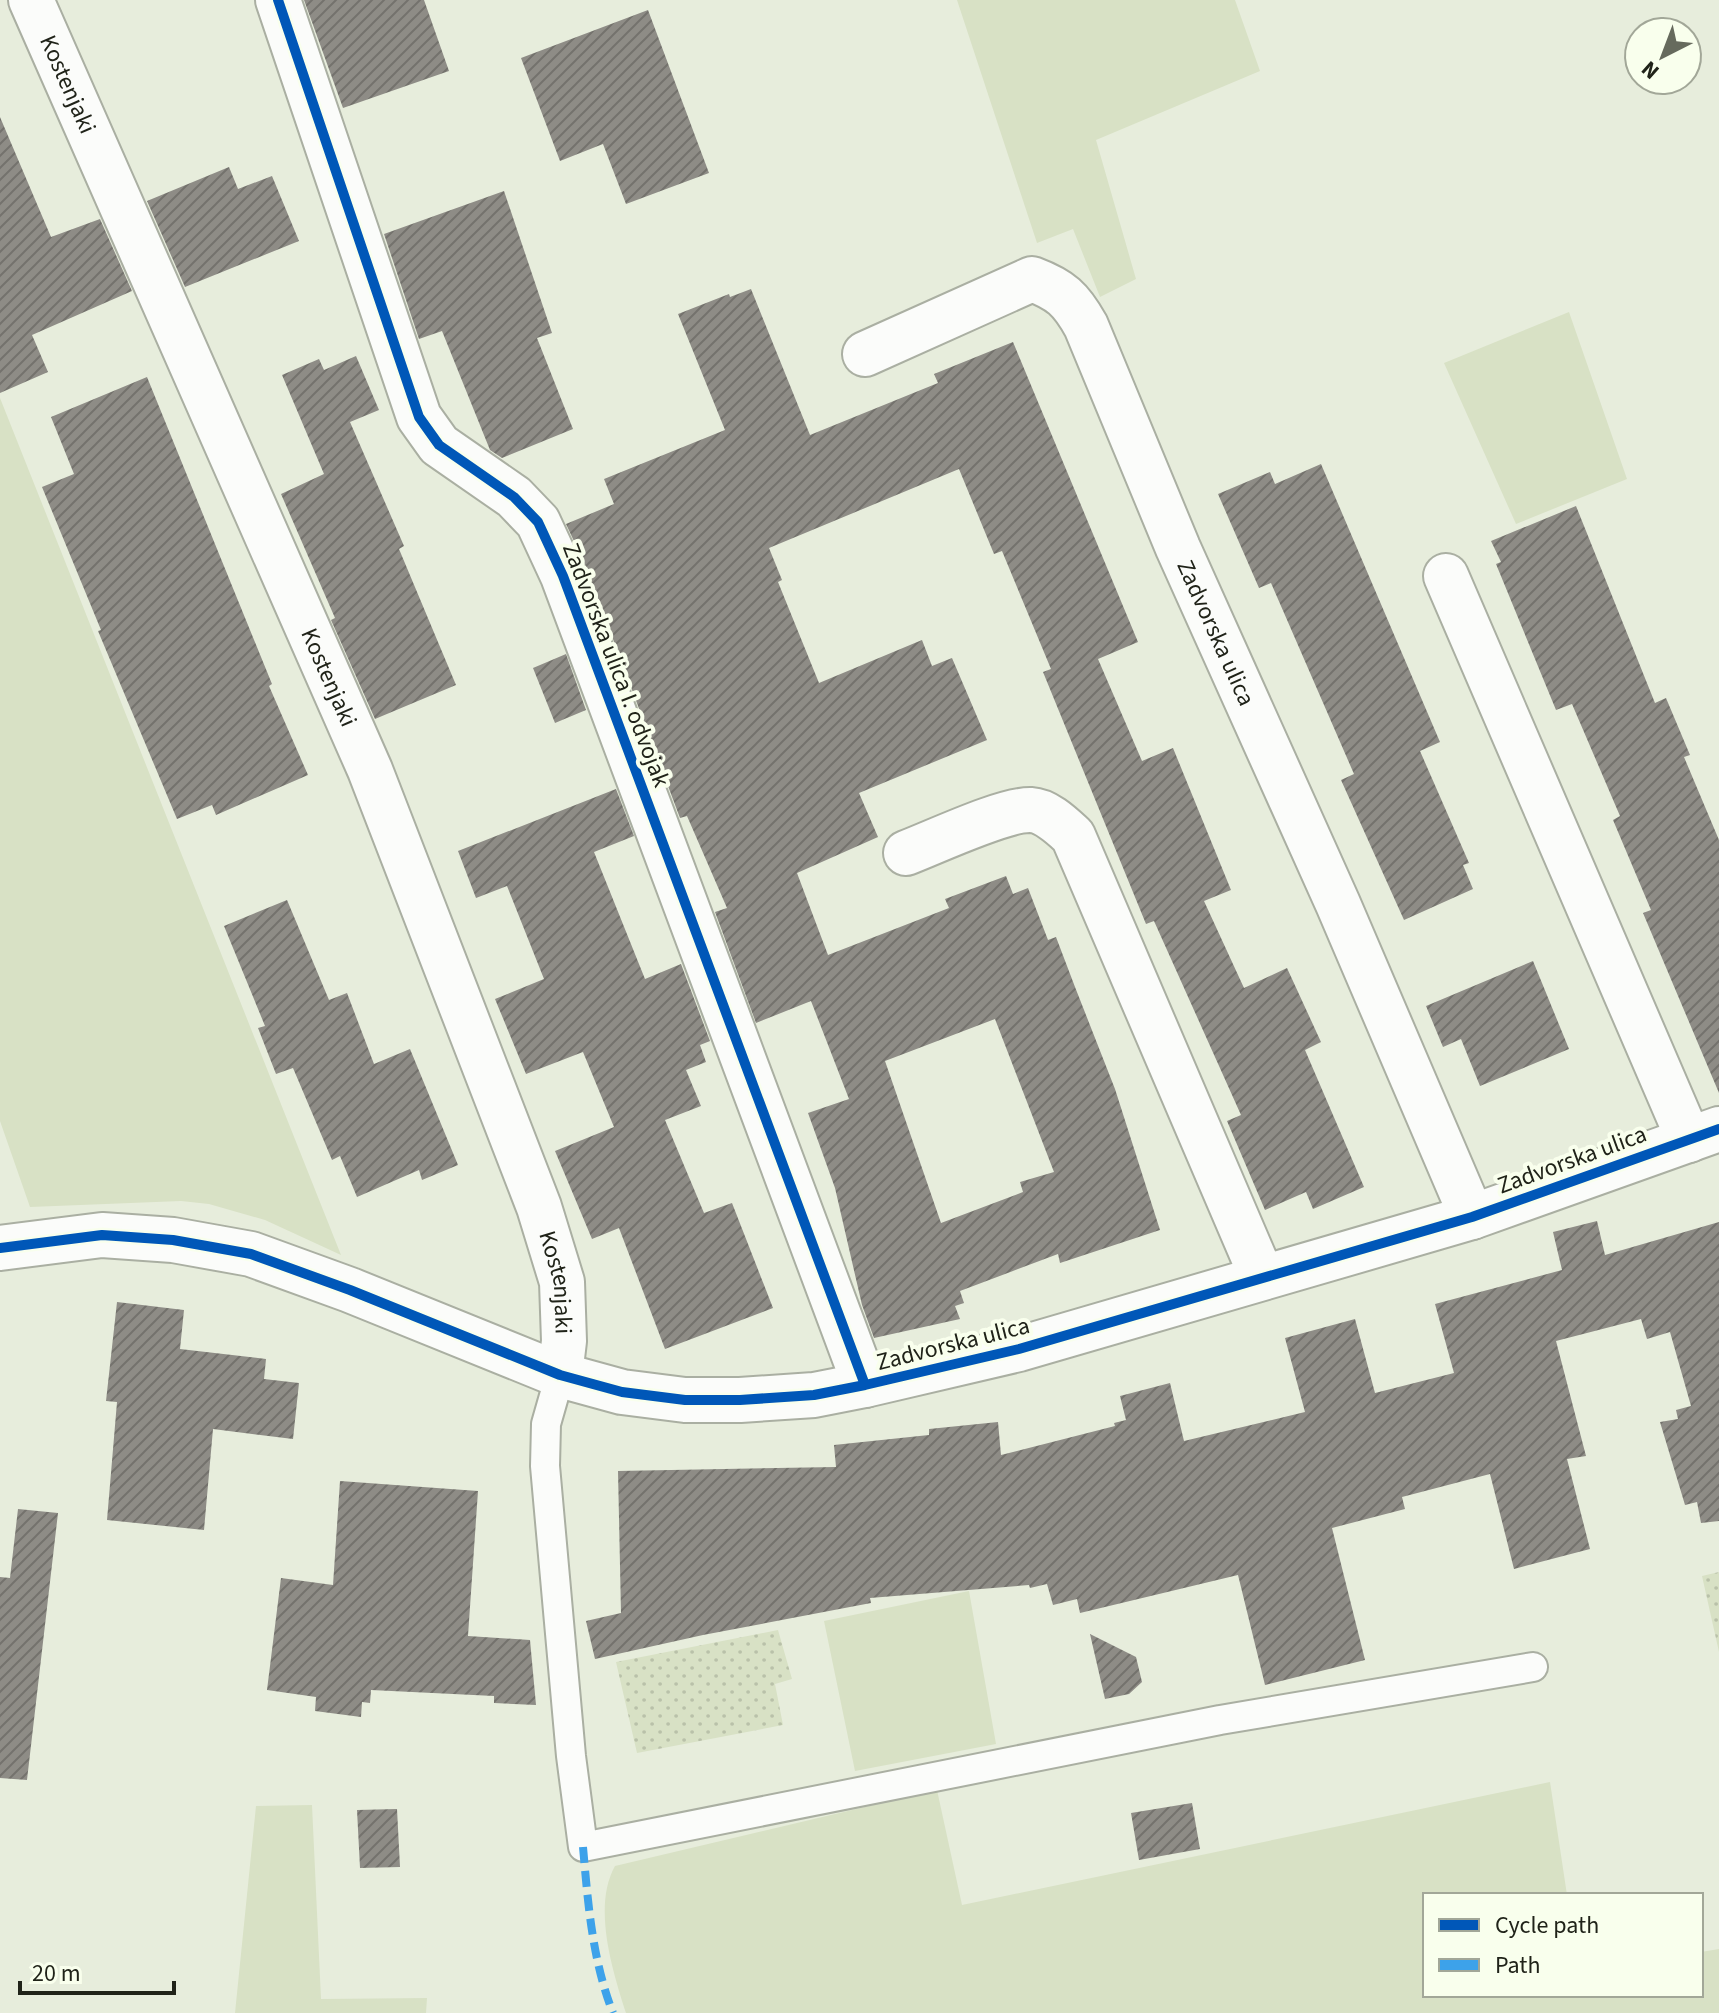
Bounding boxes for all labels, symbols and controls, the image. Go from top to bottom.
north arrow [1623,16,1703,96]
street label: Kostenjaki [31,29,105,139]
text: N [1634,53,1666,87]
street label: Zadvorska ulica I. odvojak [553,538,679,792]
street label: Zadvorska ulica [1168,554,1264,711]
street label: Kostenjaki [292,622,366,732]
street label: Zadvorska ulica [1492,1117,1652,1203]
street label: Kostenjaki [530,1226,581,1335]
street label: Zadvorska ulica [873,1308,1033,1380]
legend [1423,1893,1703,1997]
text: Cycle path [1495,1908,1599,1943]
scale bar [20,1945,174,1995]
text: Path [1495,1948,1541,1983]
text: 20 m [32,1956,81,1991]

